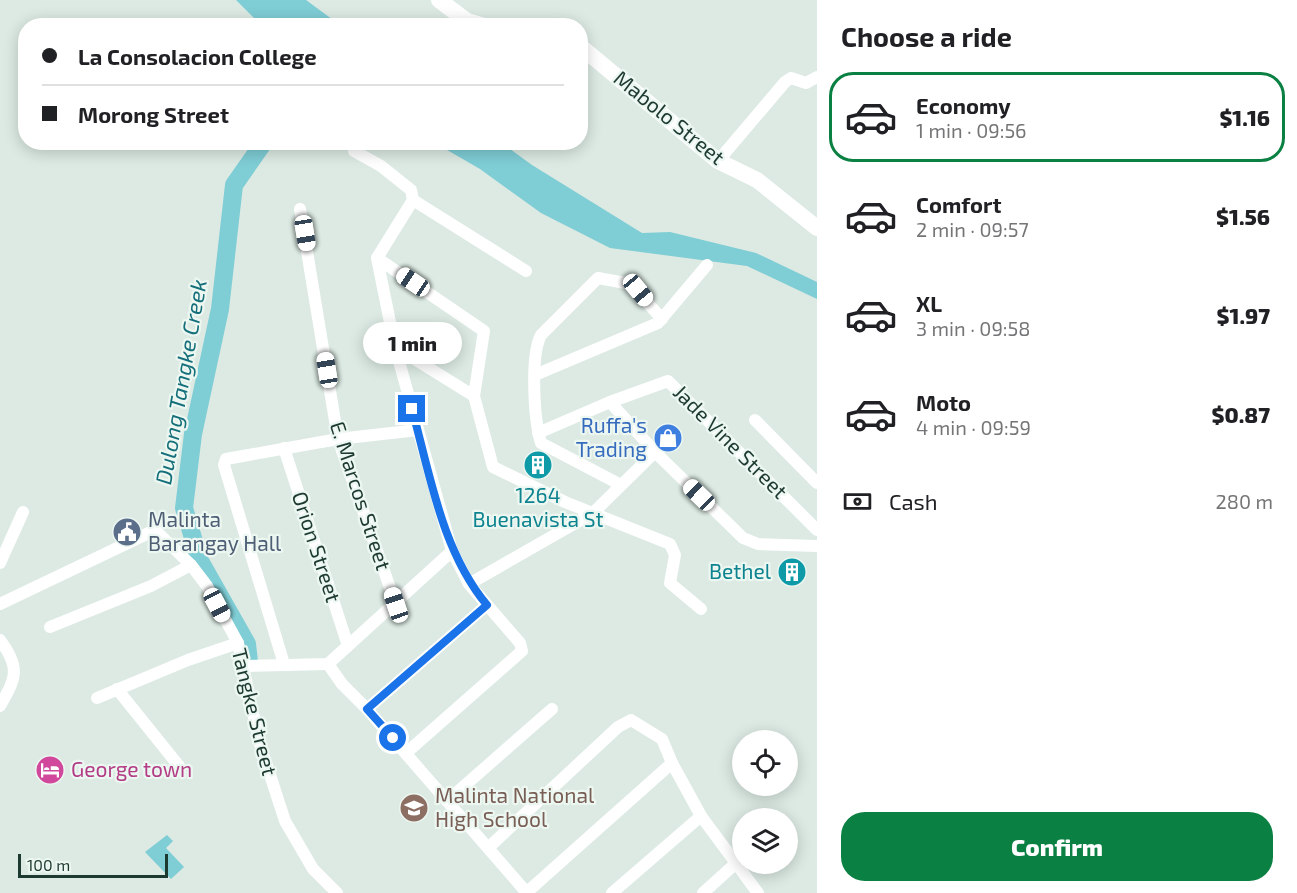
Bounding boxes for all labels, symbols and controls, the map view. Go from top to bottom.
text: Choose a ride [841,20,1012,52]
text: La Consolacion College [78,43,317,69]
street label: Mabolo Street [610,65,730,169]
icon: car [844,90,898,144]
text: Economy [916,92,1011,118]
text: Morong Street [78,101,229,127]
text: $1.16 [1219,104,1270,130]
text: 1 min · 09:56 [916,118,1027,142]
icon: car [844,189,898,243]
text: Comfort [916,191,1001,217]
text: $1.56 [1216,203,1270,229]
car [293,214,317,252]
text: 2 min · 09:57 [916,217,1029,241]
car [393,264,433,300]
car [620,270,656,310]
water label: Dulong Tangke Creek [149,277,211,487]
icon: car [844,288,898,342]
text: XL [916,290,942,316]
text: $1.97 [1217,302,1270,328]
text: 3 min · 09:58 [916,316,1030,340]
callout: 1 min [362,322,462,364]
text: 1 min [388,331,437,355]
car [315,351,339,389]
street label: Jade Vine Street [669,379,793,503]
icon: car [844,387,898,441]
text: Moto [916,389,971,415]
route end [398,395,425,422]
text: $0.87 [1212,401,1270,427]
place label: Ruffa's Trading [576,412,647,461]
text: 4 min · 09:59 [916,415,1031,439]
street label: E. Marcos Street [326,418,397,573]
shop icon: Ruffa's Trading [652,422,684,454]
building icon: 1264 Buenavista St [522,449,554,481]
car [680,476,718,514]
place label: 1264 Buenavista St [473,482,603,531]
icon: cash [841,485,874,518]
street label: Orion Street [288,488,347,605]
text: Cash [889,488,938,514]
text: 280 m [1216,489,1273,513]
place label: Malinta Barangay Hall [148,506,282,555]
public building icon: Malinta Barangay Hall [111,516,143,548]
building icon: Bethel [776,556,808,588]
place label: Bethel [709,558,772,583]
car [201,585,233,625]
car [382,585,410,625]
street label: Tangke Street [228,645,283,778]
route start [379,724,406,751]
map controls [732,730,798,874]
button: locate [732,730,798,796]
hotel icon: George town [34,754,66,786]
place label: George town [71,756,192,781]
place label: Malinta National High School [435,782,595,831]
school or university icon: Malinta National High School [398,792,430,824]
button: layers [732,808,798,874]
button: Confirm [841,812,1273,881]
scale bar [18,851,168,878]
text: 100 m [27,855,70,874]

